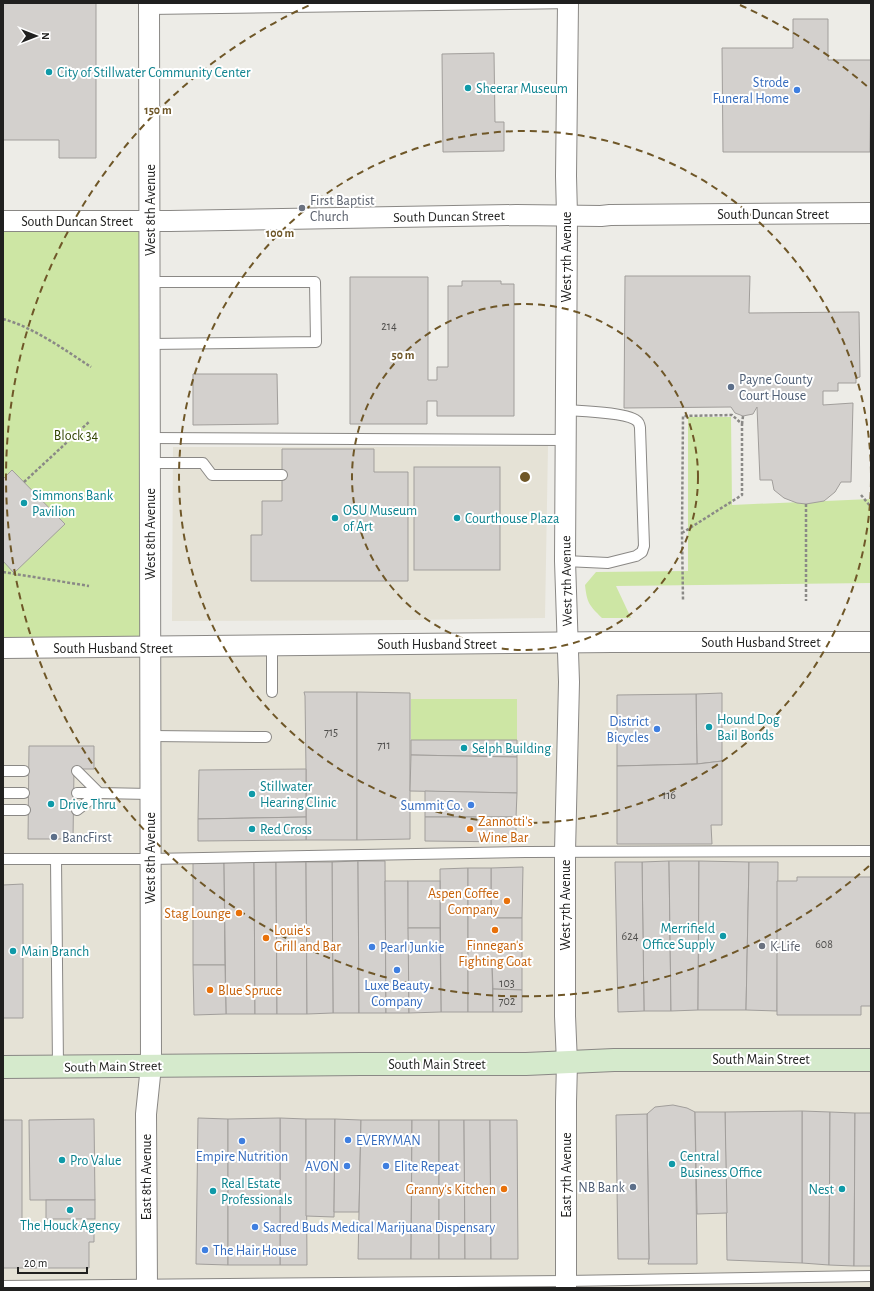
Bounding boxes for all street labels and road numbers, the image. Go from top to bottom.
street label: West 8th Avenue [144,164,158,256]
street label: South Duncan Street [717,208,829,222]
street label: South Duncan Street [393,209,506,225]
street label: West 7th Avenue [560,212,574,303]
street label: South Duncan Street [21,215,133,229]
street label: West 8th Avenue [144,488,158,580]
street label: West 7th Avenue [559,535,575,627]
street label: South Husband Street [701,636,821,650]
street label: South Husband Street [377,638,497,652]
street label: South Husband Street [53,642,173,656]
street label: West 8th Avenue [144,812,158,904]
street label: West 7th Avenue [559,860,573,951]
street label: South Main Street [712,1053,810,1067]
street label: South Main Street [388,1058,486,1072]
street label: South Main Street [64,1059,162,1075]
street label: East 7th Avenue [560,1132,574,1218]
street label: East 8th Avenue [140,1134,154,1220]

